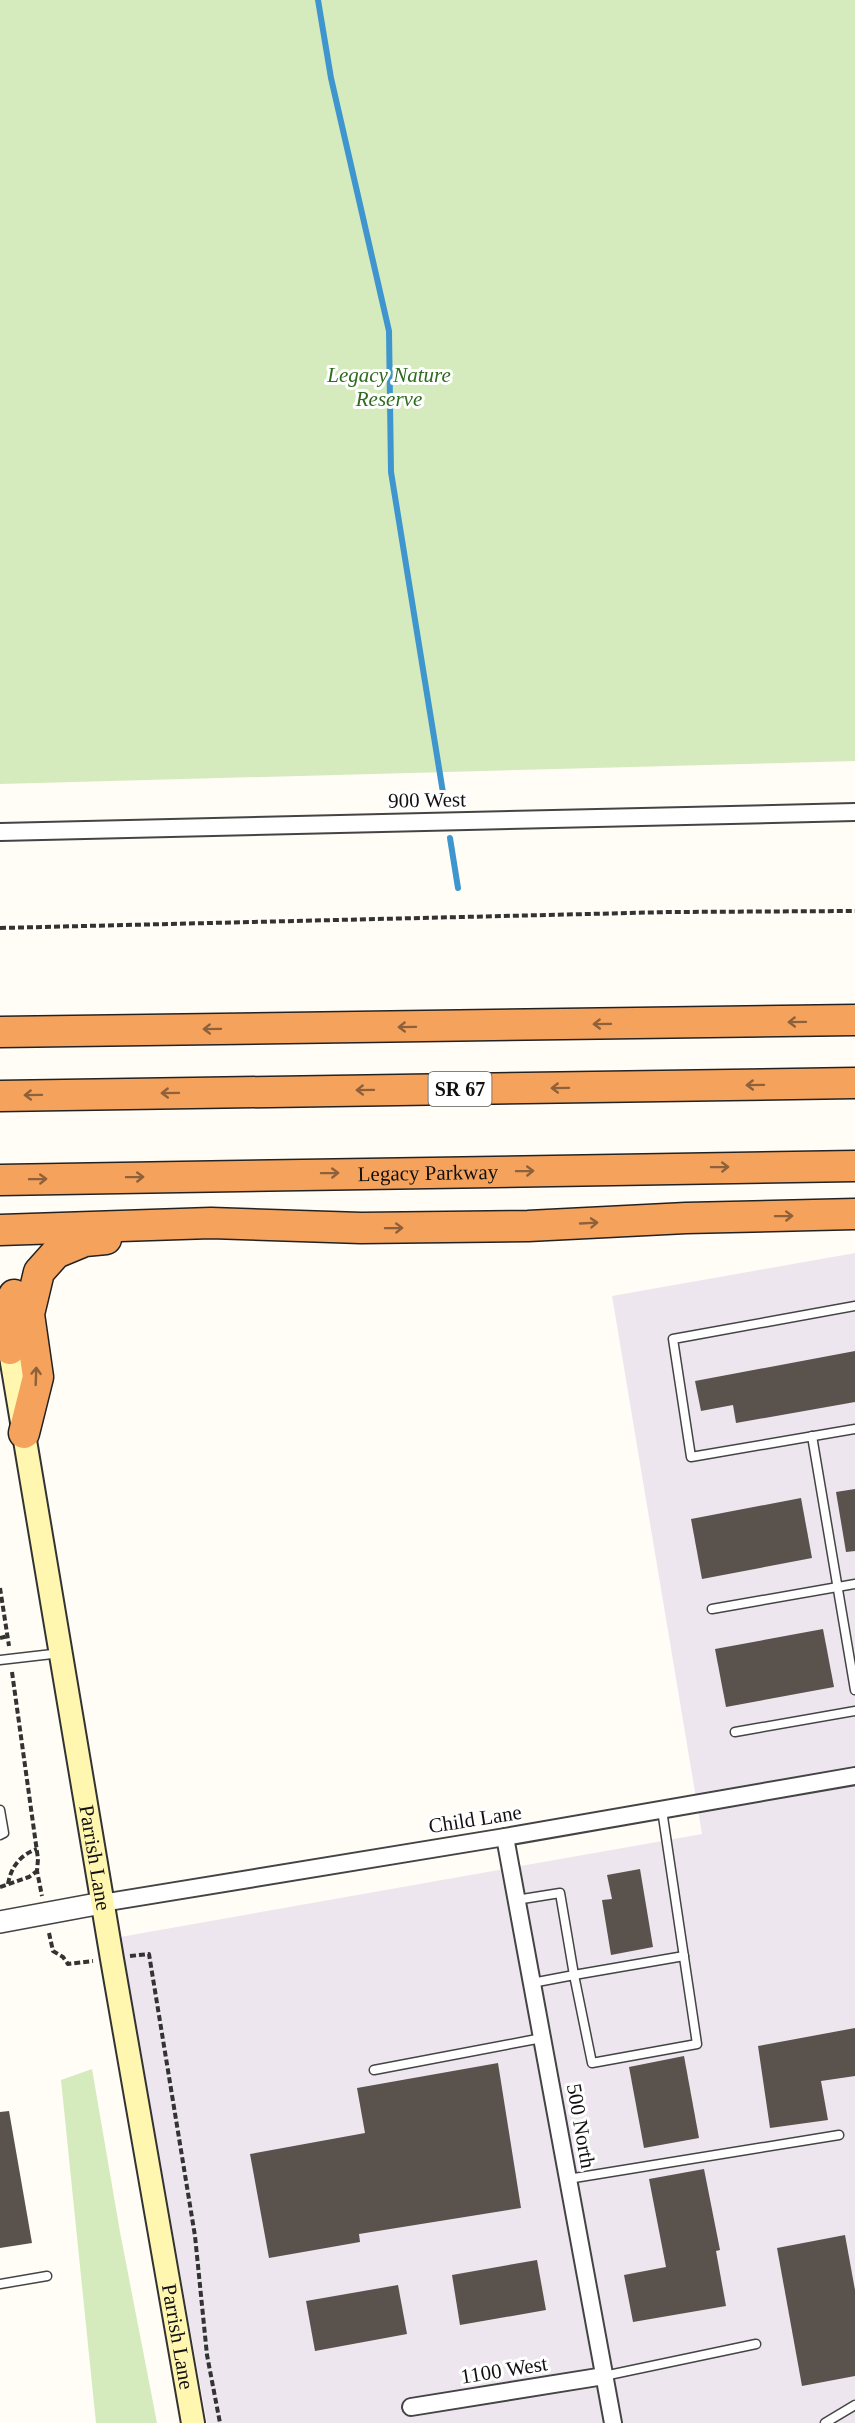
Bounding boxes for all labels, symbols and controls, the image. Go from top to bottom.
park label: Legacy Nature Reserve [326,363,451,411]
street label: 900 West [388,787,466,813]
one-way arrow [787,1016,807,1027]
one-way arrow [592,1019,612,1030]
one-way arrow [397,1021,417,1033]
one-way arrow [202,1023,222,1035]
road number: SR 67 [428,1072,492,1106]
one-way arrow [745,1079,765,1091]
one-way arrow [550,1082,570,1094]
one-way arrow [355,1084,375,1096]
one-way arrow [160,1087,180,1099]
one-way arrow [23,1089,43,1101]
street label: Legacy Parkway [357,1160,499,1186]
one-way arrow [709,1161,729,1173]
one-way arrow [514,1166,534,1177]
one-way arrow [319,1167,339,1179]
one-way arrow [124,1172,144,1183]
one-way arrow [28,1173,48,1185]
one-way arrow [774,1210,794,1222]
one-way arrow [579,1217,599,1228]
one-way arrow [384,1222,404,1234]
one-way arrow [31,1367,42,1387]
street label: Child Lane [427,1800,523,1838]
street label: Parrish Lane [74,1803,116,1912]
street label: 500 North [562,2082,600,2171]
street label: Parrish Lane [157,2282,199,2391]
street label: 1100 West [459,2351,549,2389]

